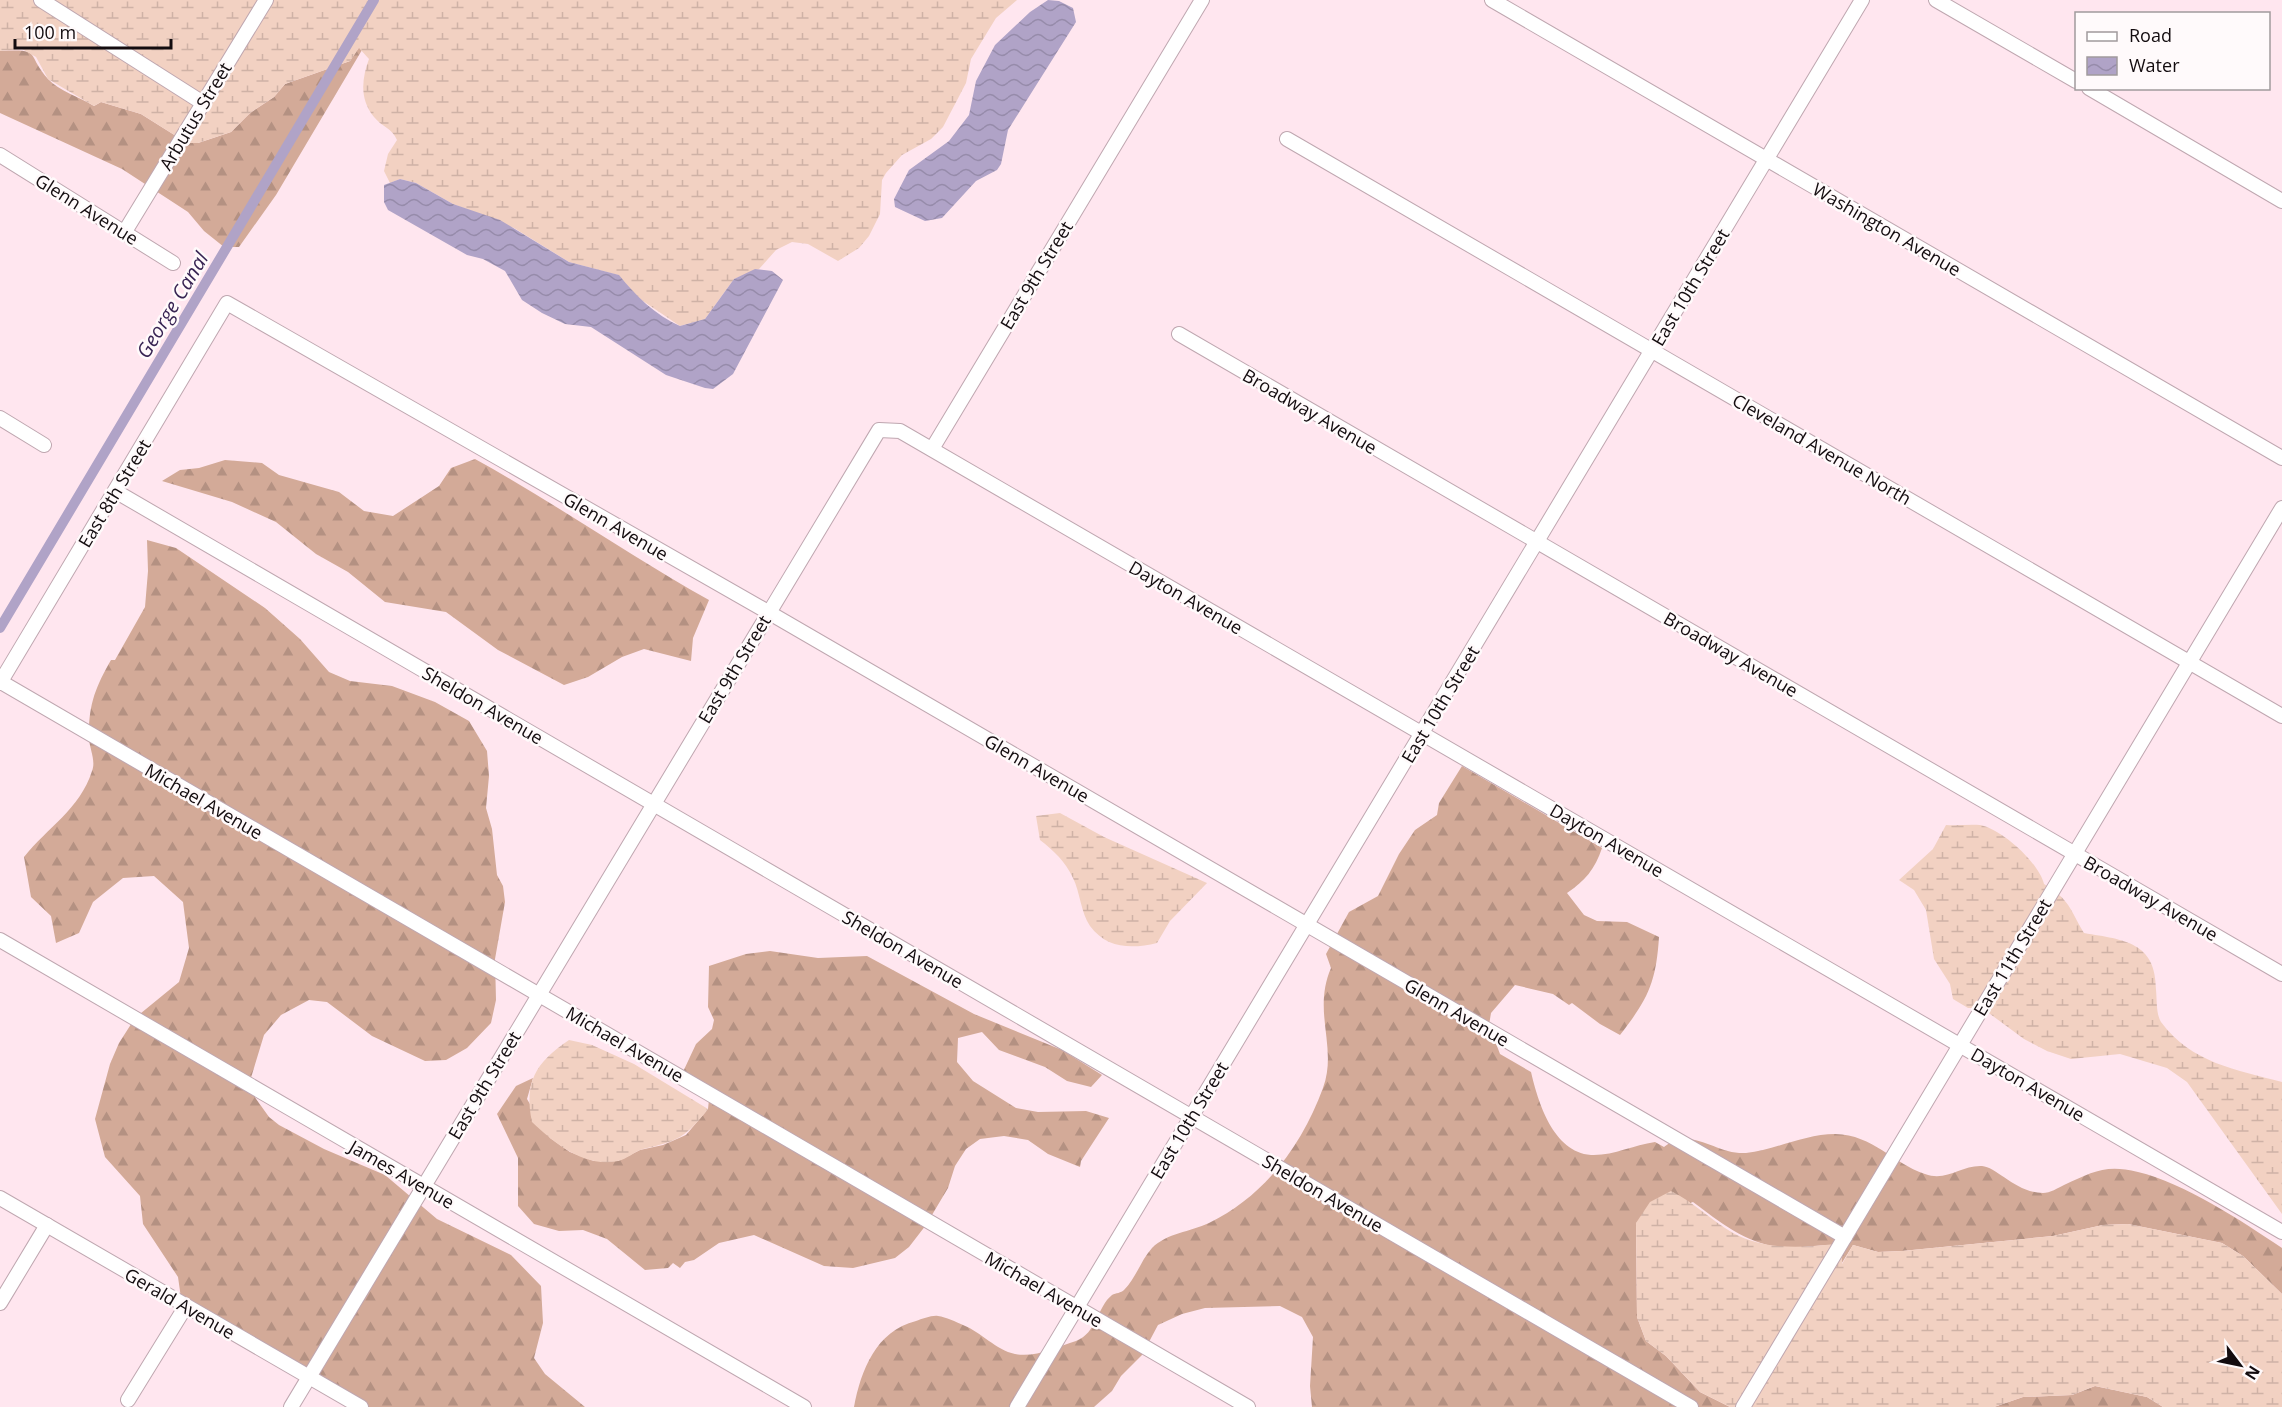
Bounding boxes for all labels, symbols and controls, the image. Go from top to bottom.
scale bar [15,12,171,50]
legend [2075,12,2270,90]
text: 100 m [24,20,76,44]
text: Road [2129,23,2172,47]
text: Water [2129,53,2180,77]
street label: Arbutus Street [153,58,237,174]
street label: Glenn Avenue [31,168,143,250]
street label: Washington Avenue [1809,177,1965,281]
street label: East 9th Street [994,216,1078,334]
street label: East 10th Street [1646,224,1734,350]
water label: George Canal [130,246,215,363]
street label: Broadway Avenue [1239,363,1381,459]
street label: Cleveland Avenue North [1728,388,1916,510]
street label: East 8th Street [72,434,156,552]
street label: Glenn Avenue [559,486,673,566]
street label: Dayton Avenue [1125,555,1247,639]
street label: Broadway Avenue [1660,606,1802,702]
street label: East 9th Street [692,610,776,728]
street label: East 10th Street [1396,641,1484,767]
street label: Sheldon Avenue [418,661,548,749]
street label: Glenn Avenue [980,728,1094,808]
street label: Michael Avenue [141,758,267,844]
street label: Dayton Avenue [1546,798,1668,882]
street label: Broadway Avenue [2080,850,2222,946]
street label: East 11th Street [1968,894,2056,1020]
street label: Sheldon Avenue [838,905,968,993]
street label: Glenn Avenue [1400,972,1514,1052]
street label: Michael Avenue [562,1001,688,1087]
street label: East 9th Street [442,1026,526,1144]
street label: Dayton Avenue [1967,1042,2089,1126]
street label: East 10th Street [1145,1057,1233,1183]
street label: James Avenue [343,1133,459,1214]
street label: Sheldon Avenue [1258,1149,1388,1237]
street label: Michael Avenue [981,1246,1107,1332]
street label: Gerald Avenue [121,1262,239,1344]
north arrow [2210,1335,2270,1395]
text: N [2240,1362,2265,1384]

